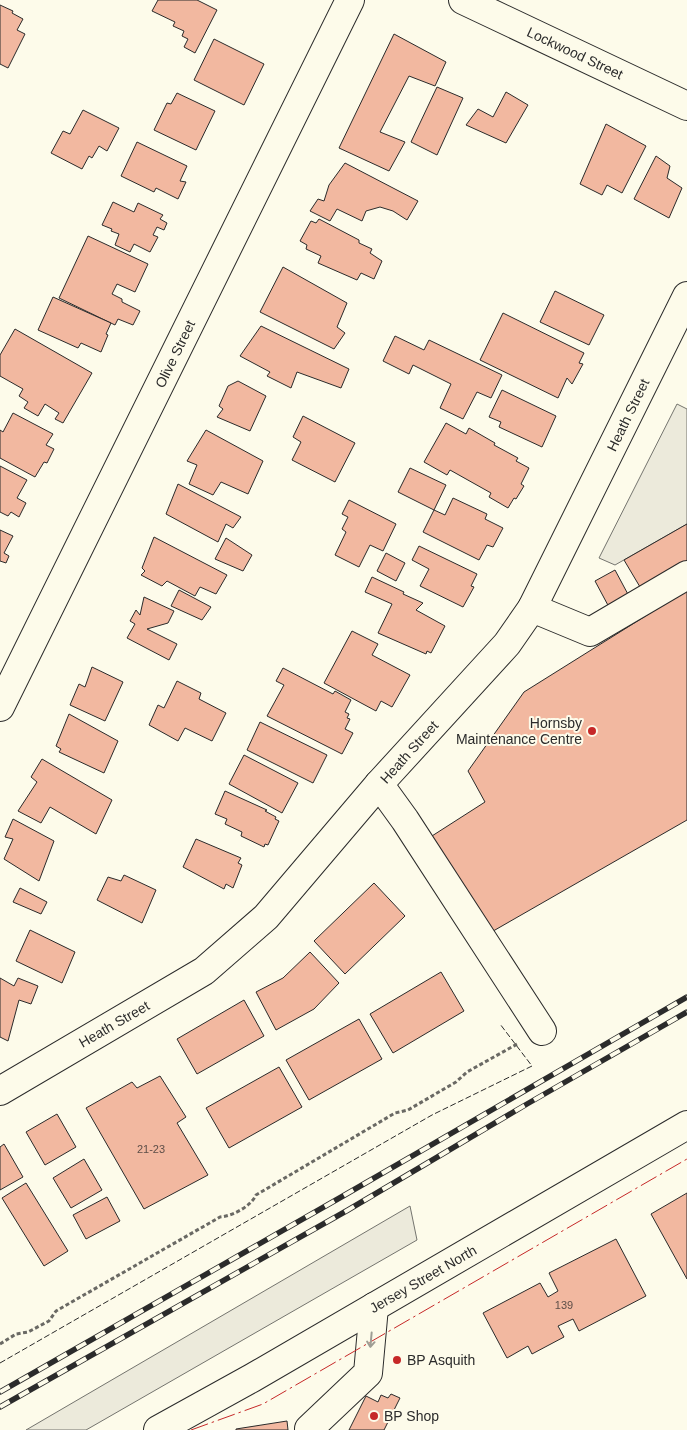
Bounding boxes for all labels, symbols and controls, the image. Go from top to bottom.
street label: Lockwood Street [524,24,626,82]
street label: Olive Street [152,318,198,390]
street label: Heath Street [604,376,652,454]
place label: Hornsby Maintenance Centre [456,715,582,747]
street label: Heath Street [377,717,441,787]
marker: Hornsby Maintenance Centre [586,725,598,737]
street label: Heath Street [76,997,152,1051]
house number: 21-23 [137,1143,165,1155]
street label: Jersey Street North [367,1242,479,1316]
house number: 139 [555,1299,573,1311]
one-way arrow [366,1332,376,1348]
place label: BP Asquith [407,1352,475,1368]
marker: BP Asquith [391,1354,403,1366]
place label: BP Shop [384,1408,439,1424]
marker: BP Shop [368,1410,380,1422]

